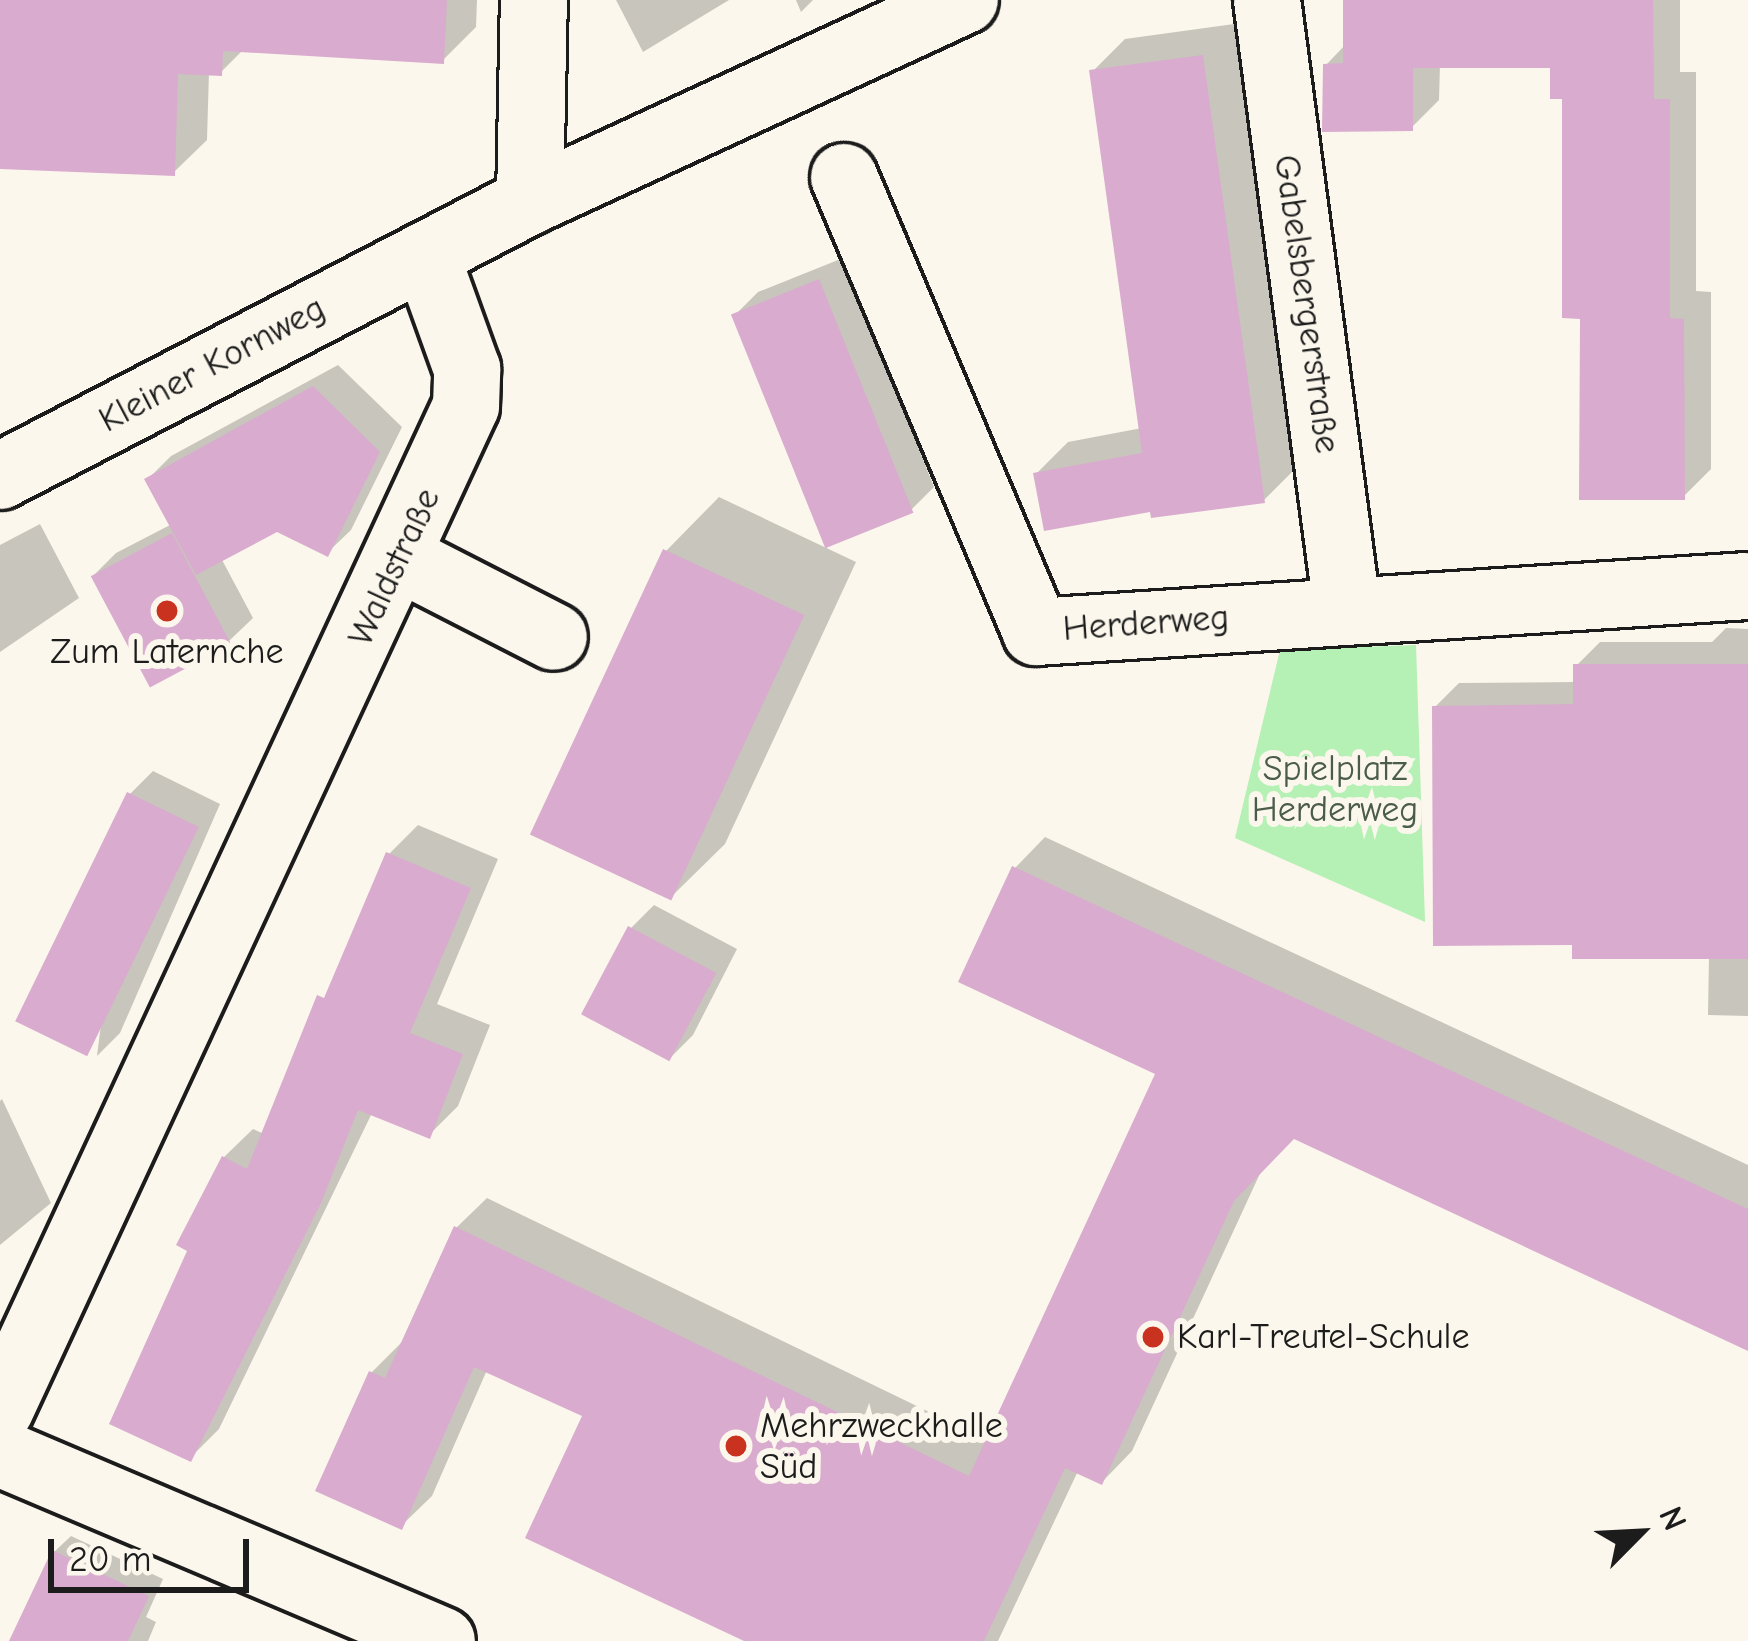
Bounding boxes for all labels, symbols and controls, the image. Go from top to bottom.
street label: Gabelsbergerstraße [1265,152,1349,456]
street label: Kleiner Kornweg [92,286,332,442]
street label: Waldstraße [339,481,449,653]
street label: Herderweg [1061,596,1231,650]
marker: Zum Laternche [154,598,180,624]
place label: Zum Laternche [50,630,284,674]
park label: Spielplatz Herderweg [1252,746,1418,831]
place label: Karl-Treutel-Schule [1177,1315,1470,1359]
marker: Karl-Treutel-Schule [1140,1324,1166,1350]
place label: Mehrzweckhalle Süd [760,1403,1003,1488]
marker: Mehrzweckhalle Süd [723,1433,749,1459]
north arrow [1580,1473,1700,1593]
text: N [1651,1501,1695,1536]
scale bar [54,1515,255,1589]
text: 20 m [69,1539,152,1580]

